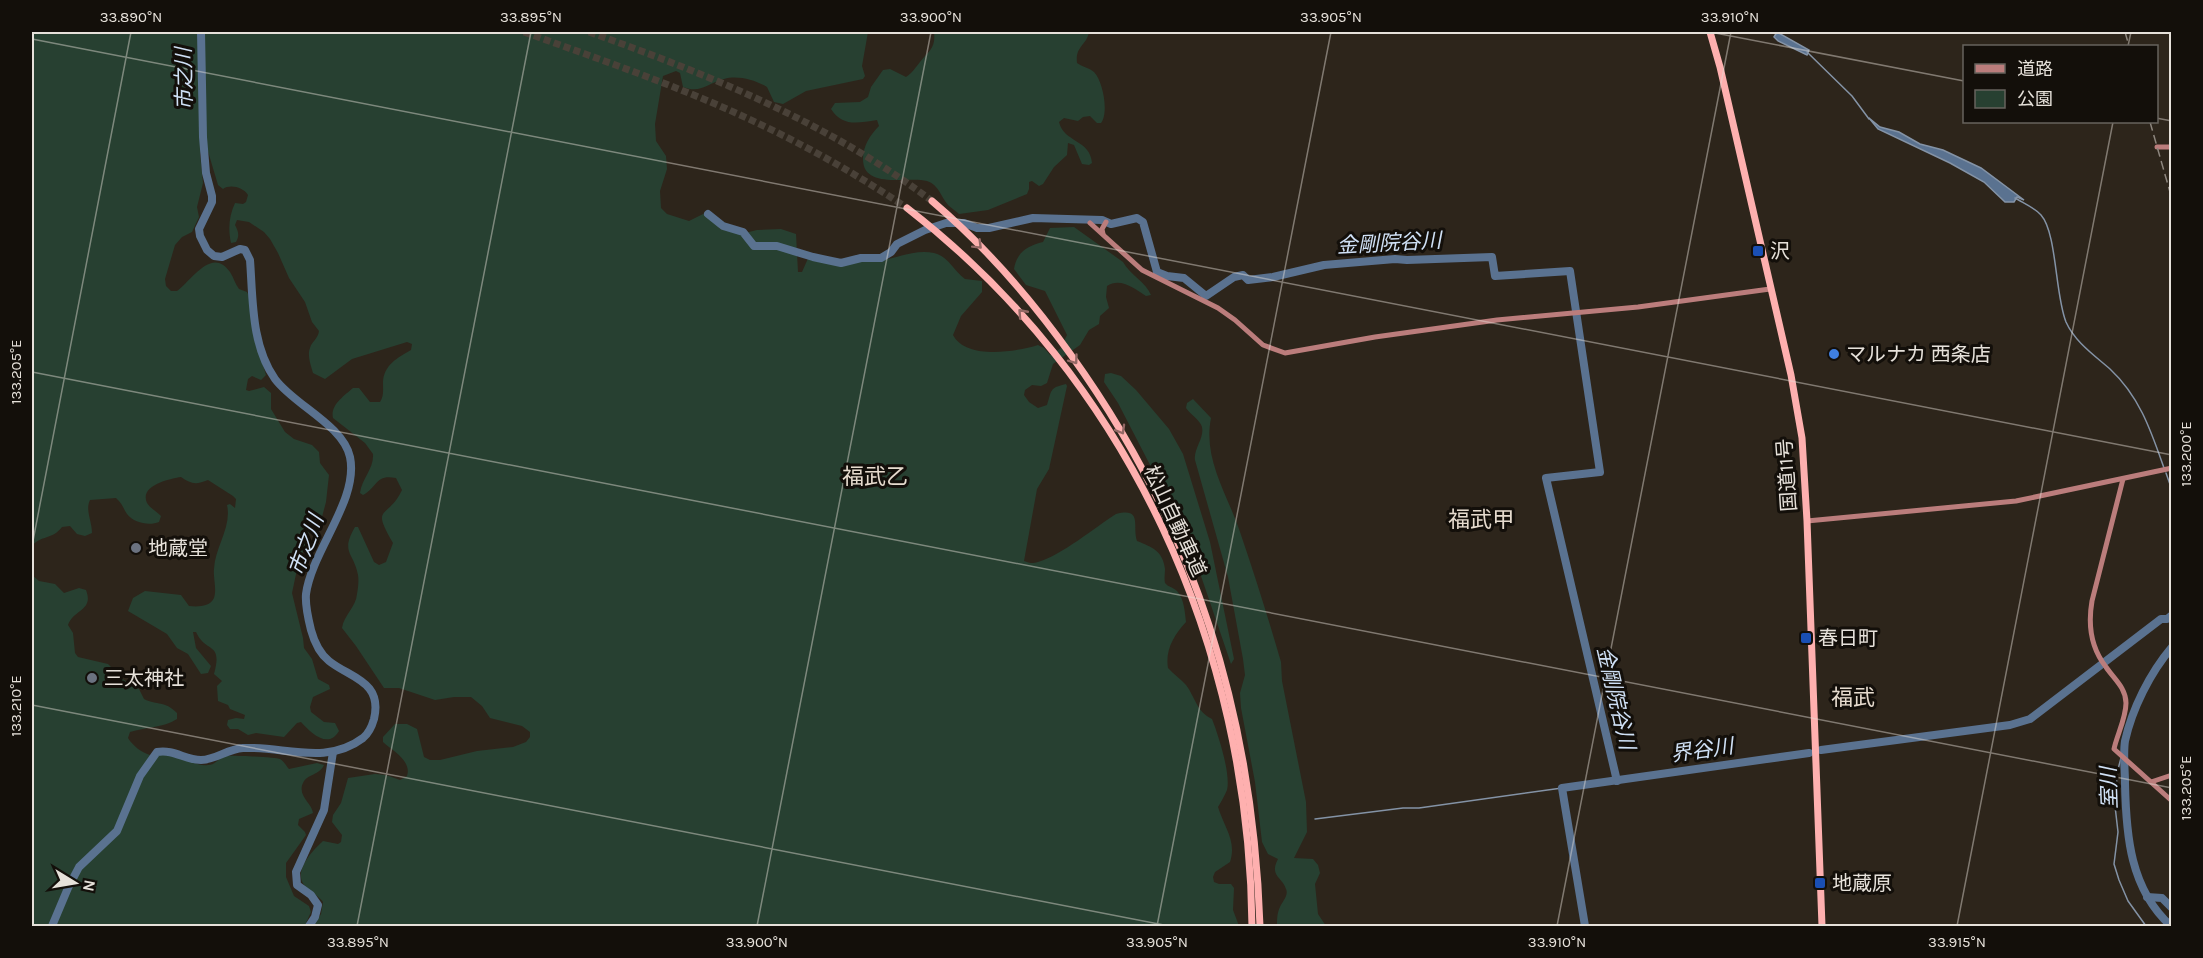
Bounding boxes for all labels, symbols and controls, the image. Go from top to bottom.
text: 33.890°N [100,8,162,26]
text: 33.895°N [500,8,562,26]
text: 33.900°N [900,8,962,26]
text: 33.905°N [1300,8,1362,26]
text: 33.910°N [1701,8,1759,26]
water label: 市之川 [171,45,197,111]
legend [1963,45,2158,123]
text: 道路 [2017,58,2053,80]
text: 公園 [2017,88,2053,110]
water label: 金剛院谷川 [1336,228,1444,258]
one-way arrow [971,238,982,249]
place label: 沢 [1770,240,1790,263]
marker: 沢 [1751,244,1765,258]
one-way arrow [1018,310,1029,320]
text: 133.205°E [7,340,25,404]
place label: マルナカ 西条店 [1846,343,1991,366]
marker: マルナカ 西条店 [1827,347,1841,361]
one-way arrow [1067,353,1078,364]
text: 133.200°E [2177,421,2195,487]
one-way arrow [1113,424,1125,434]
street label: 国道11号 [1773,438,1801,512]
street label: 松山自動車道 [1139,462,1211,580]
district label: 福武乙 [842,464,908,490]
district label: 福武甲 [1448,507,1514,533]
water label: 市之川 [284,509,329,579]
place label: 地蔵堂 [148,537,208,560]
marker: 地蔵堂 [129,541,143,555]
place label: 春日町 [1818,627,1878,650]
marker: 春日町 [1799,631,1813,645]
water label: 金剛院谷川 [1592,644,1640,754]
place label: 三太神社 [104,667,184,690]
marker: 三太神社 [85,671,99,685]
text: 133.210°E [7,675,25,737]
district label: 福武 [1831,685,1875,711]
water label: 界谷川 [1669,733,1737,766]
text: 133.205°E [2177,756,2195,820]
water label: 室川 [2096,765,2122,809]
north arrow [45,853,105,913]
place label: 地蔵原 [1832,872,1892,895]
marker: 地蔵原 [1813,876,1827,890]
text: N [79,878,100,893]
text: 33.895°N [327,933,389,951]
text: 33.900°N [726,933,788,951]
text: 33.905°N [1126,933,1188,951]
text: 33.910°N [1528,933,1586,951]
text: 33.915°N [1928,933,1986,951]

